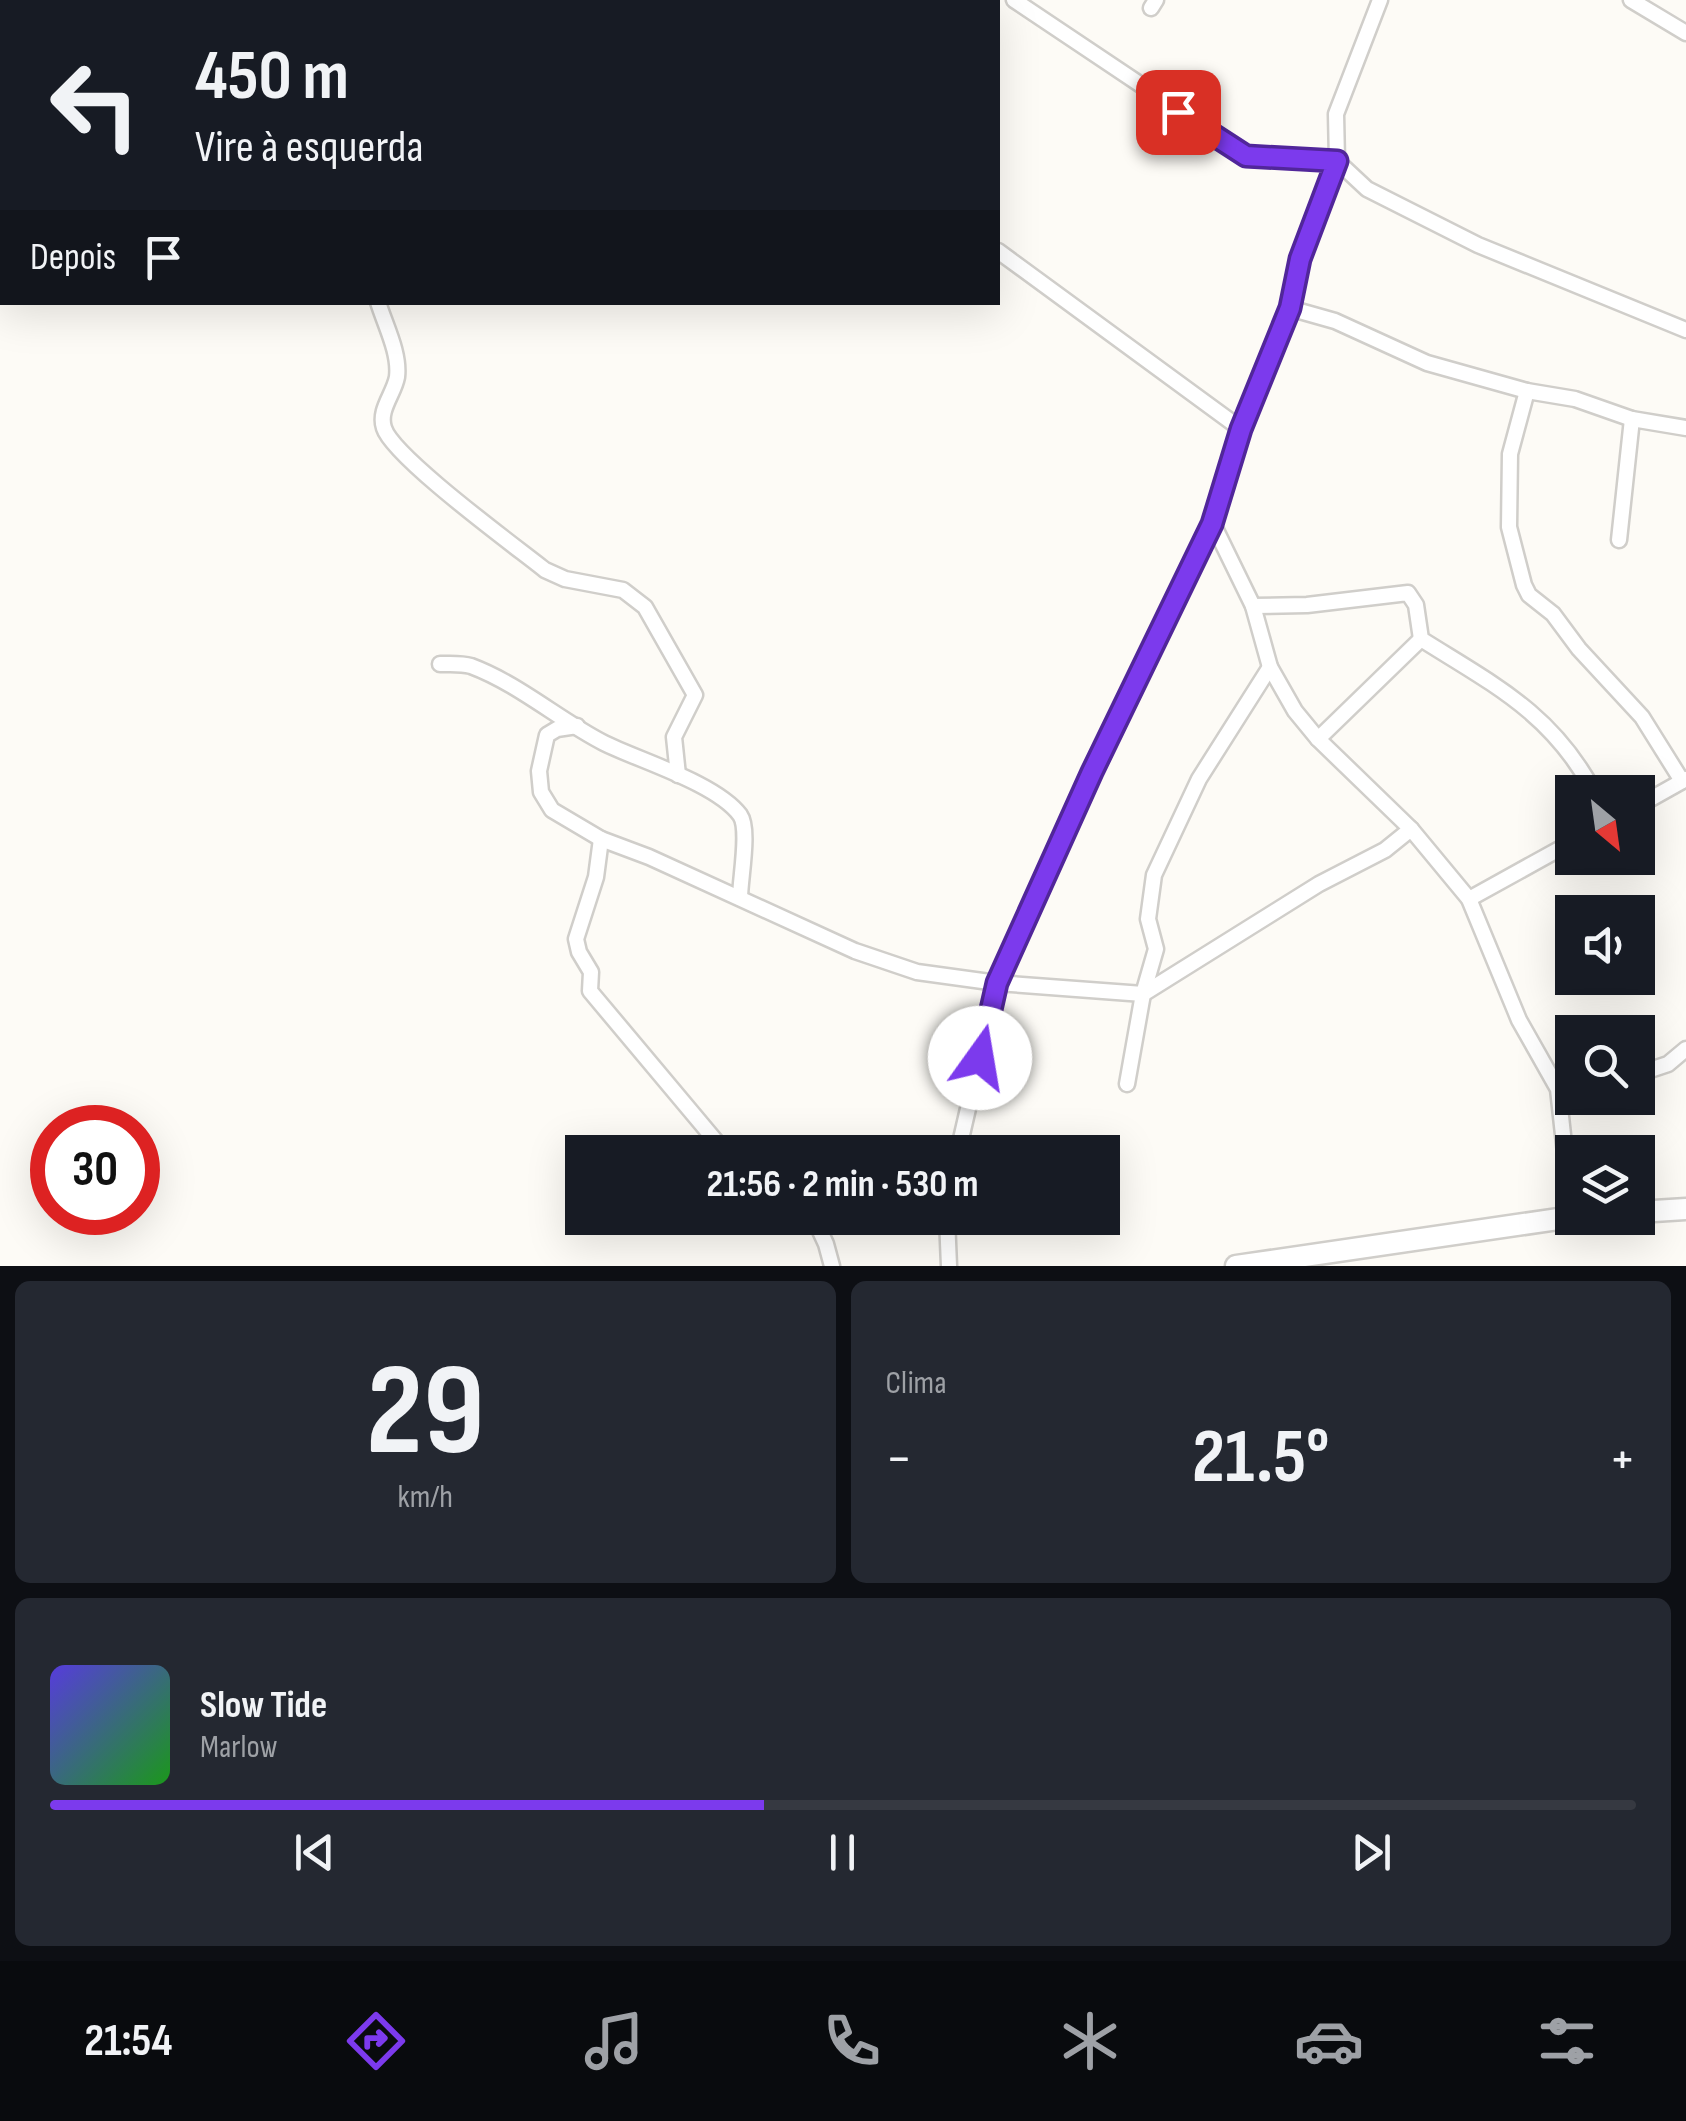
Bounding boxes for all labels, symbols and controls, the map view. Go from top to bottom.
text: 450 m [195,35,349,119]
icon: left [30,40,160,170]
pin [1136,70,1221,155]
icon: arrive [1151,85,1206,140]
text: Vire à esquerda [195,120,424,175]
icon: arrive [136,230,191,285]
text: Depois [30,235,116,280]
north arrow [1555,775,1655,875]
map controls [1555,775,1655,1235]
button: sound [1555,895,1655,995]
position arrow [928,1006,1032,1110]
button: search [1555,1015,1655,1115]
speed limit sign: 30 [30,1105,160,1235]
button: layers [1555,1135,1655,1235]
text: 21:56 · 2 min · 530 m [707,1162,978,1207]
text: 29 [366,1335,485,1491]
text: Clima [886,1364,946,1403]
text: 21.5° [1192,1413,1330,1504]
text: − [886,1426,912,1493]
text: + [1609,1426,1636,1493]
text: km/h [398,1478,453,1517]
text: Slow Tide [200,1683,327,1728]
text: Marlow [200,1728,278,1767]
icon: previous [287,1825,342,1880]
icon: pause [815,1825,870,1880]
icon: next [1344,1825,1399,1880]
icon: directions [341,2006,411,2076]
icon: music [579,2006,649,2076]
icon: phone [817,2006,887,2076]
icon: climate [1055,2006,1125,2076]
icon: car [1294,2006,1364,2076]
icon: filters [1532,2006,1602,2076]
text: 21:54 [84,2014,172,2069]

